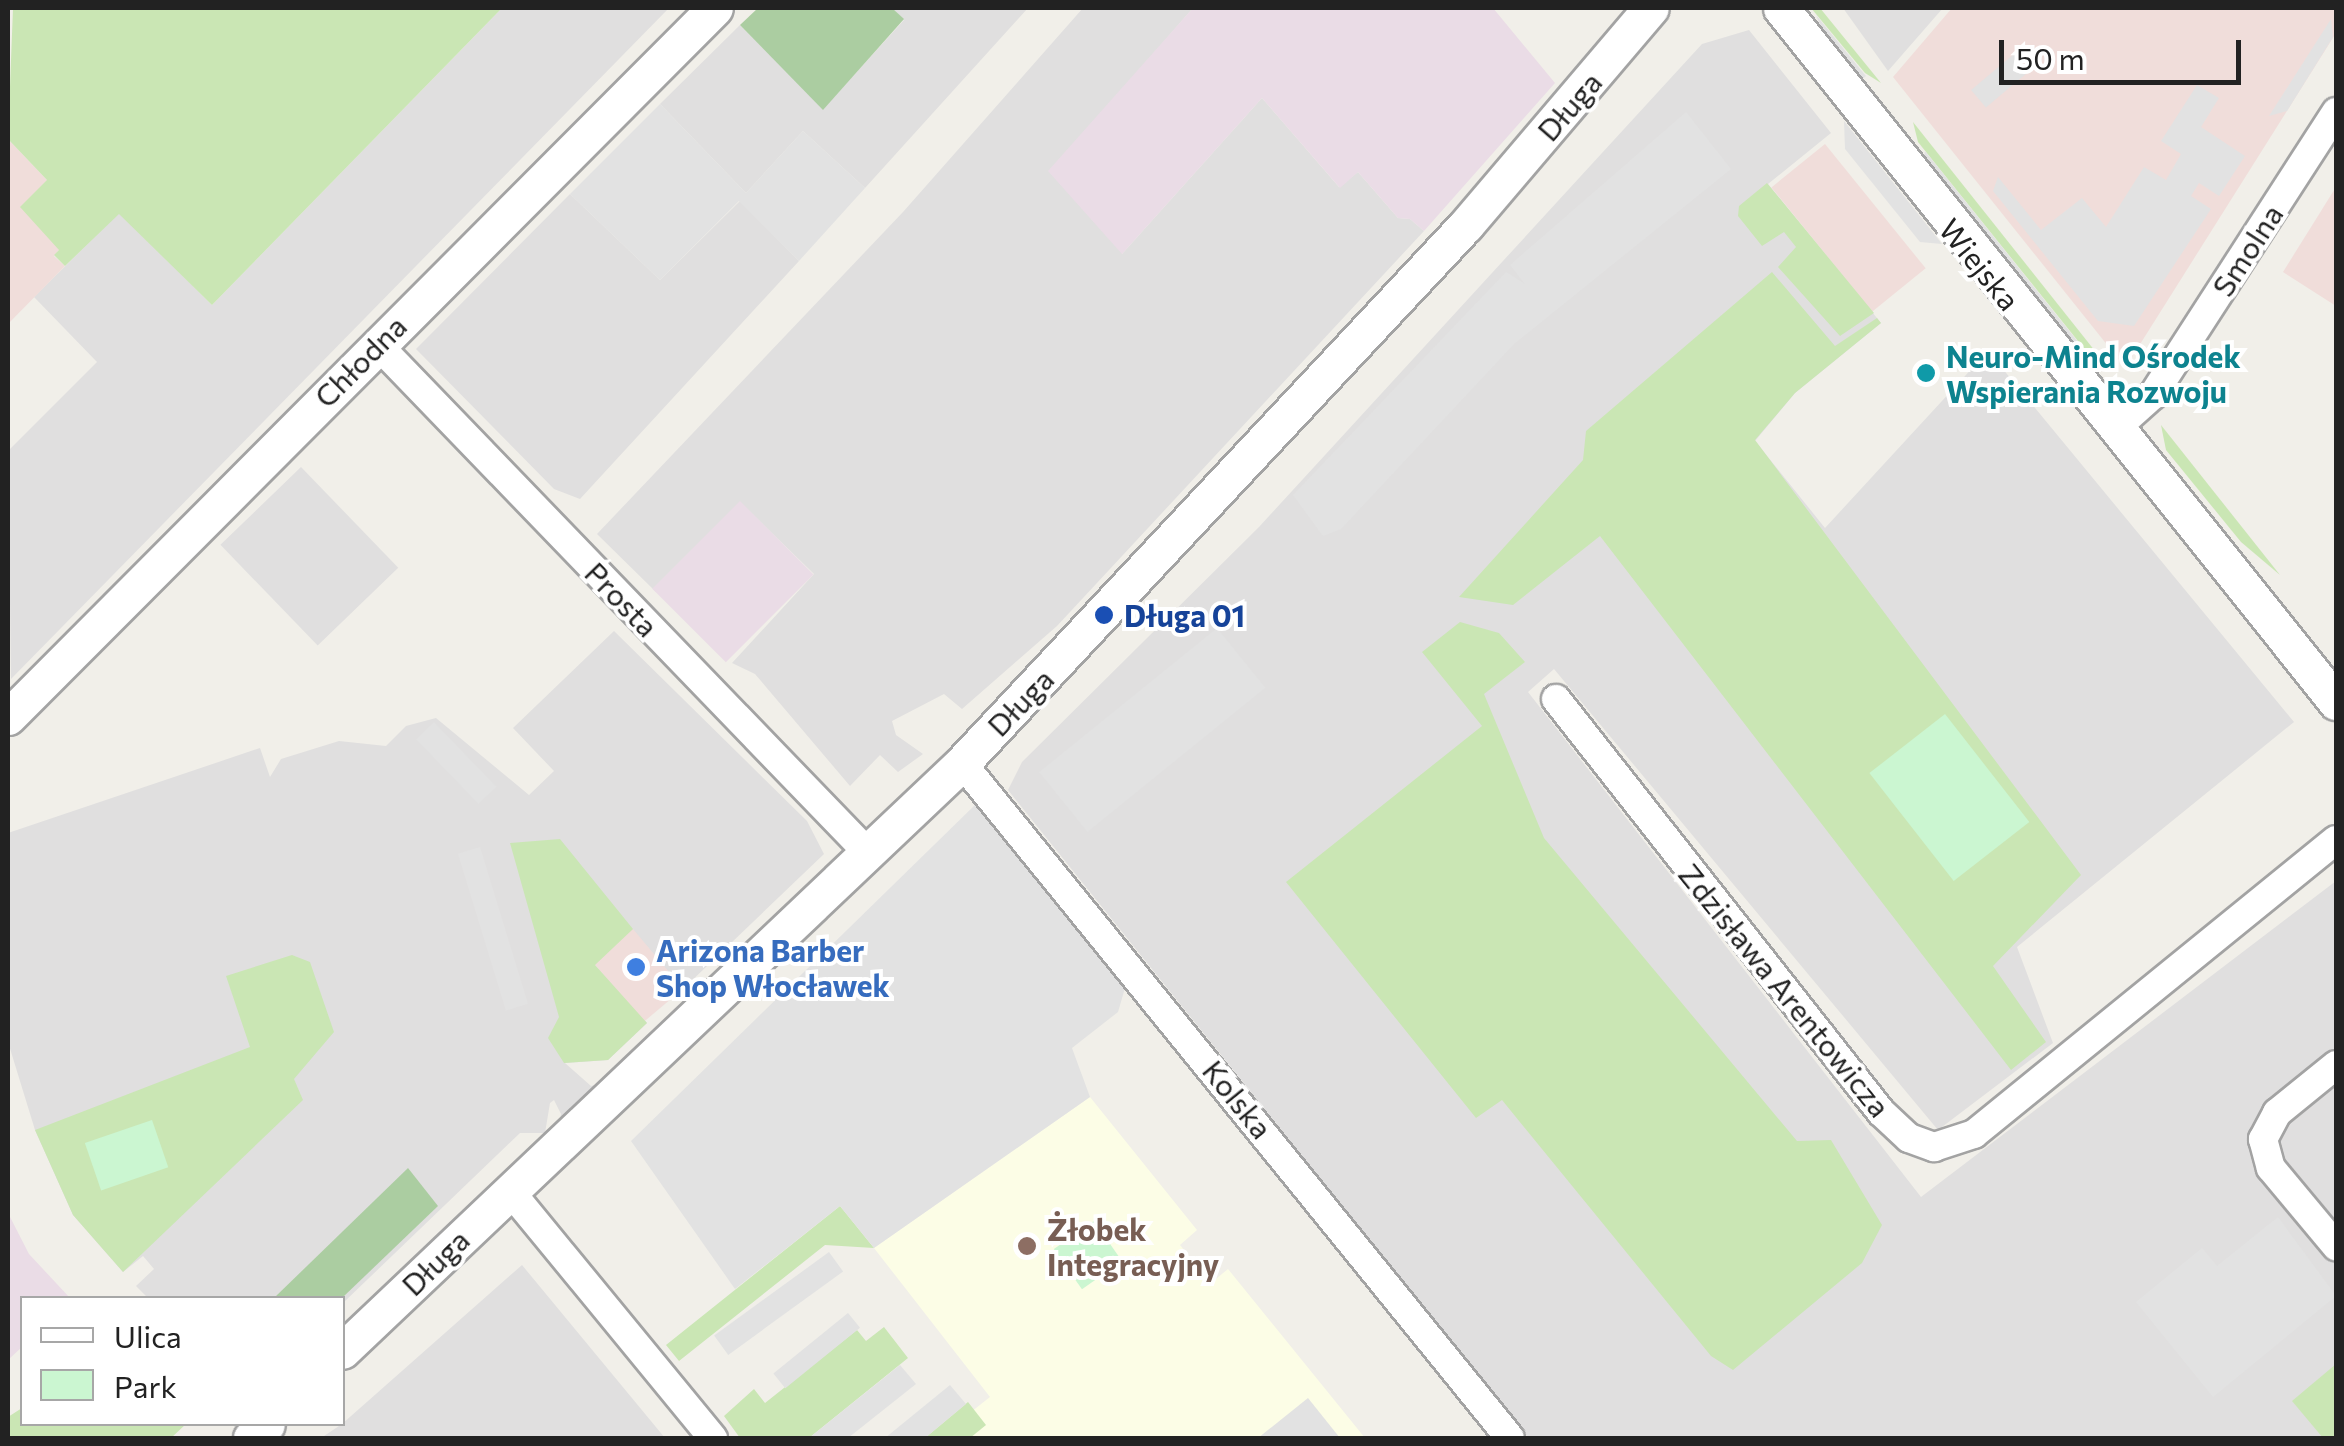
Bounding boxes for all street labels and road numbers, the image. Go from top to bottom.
street label: Długa [1529,64,1609,148]
street label: Smolna [2204,197,2290,303]
street label: Wiejska [1932,211,2028,317]
street label: Chłodna [307,308,413,414]
street label: Prosta [578,554,666,644]
street label: Długa [979,661,1061,743]
street label: Zdzisława Arentowicza [1672,856,1898,1124]
street label: Kolska [1196,1053,1280,1145]
street label: Długa [394,1221,476,1303]

